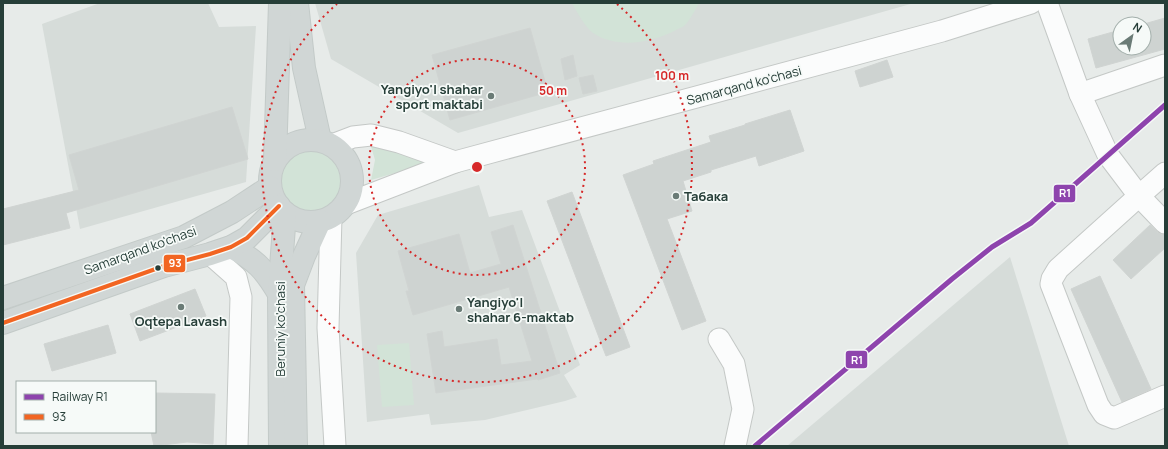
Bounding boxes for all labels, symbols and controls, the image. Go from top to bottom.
north arrow [1112,16,1152,56]
text: N [1130,19,1145,36]
street label: Samarqand ko'chasi [684,61,804,109]
text: 100 m [655,67,689,84]
place label: Yangiyo'l shahar sport maktabi [381,80,483,113]
text: 50 m [539,82,567,99]
marker: Yangiyo'l shahar sport maktabi [486,91,496,101]
centre of rings [470,160,484,174]
line badge: R1 [1053,184,1076,203]
text: R1 [1059,185,1071,200]
place label: Табака [684,187,728,205]
marker: Табака [671,191,681,201]
street label: Samarqand ko'chasi [81,221,199,279]
line badge: 93 [163,254,186,273]
text: 93 [168,255,182,270]
unlabelled marker [153,263,163,273]
street label: Beruniy ko'chasi [271,281,289,377]
place label: Yangiyo'l shahar 6-maktab [467,293,574,326]
marker: Oqtepa Lavash [176,302,186,312]
marker: Yangiyo'l shahar 6-maktab [454,304,464,314]
place label: Oqtepa Lavash [135,312,227,330]
line badge: R1 [845,350,868,369]
text: R1 [851,352,863,367]
legend [16,381,156,433]
text: Railway R1 [52,388,108,405]
text: 93 [52,408,66,425]

